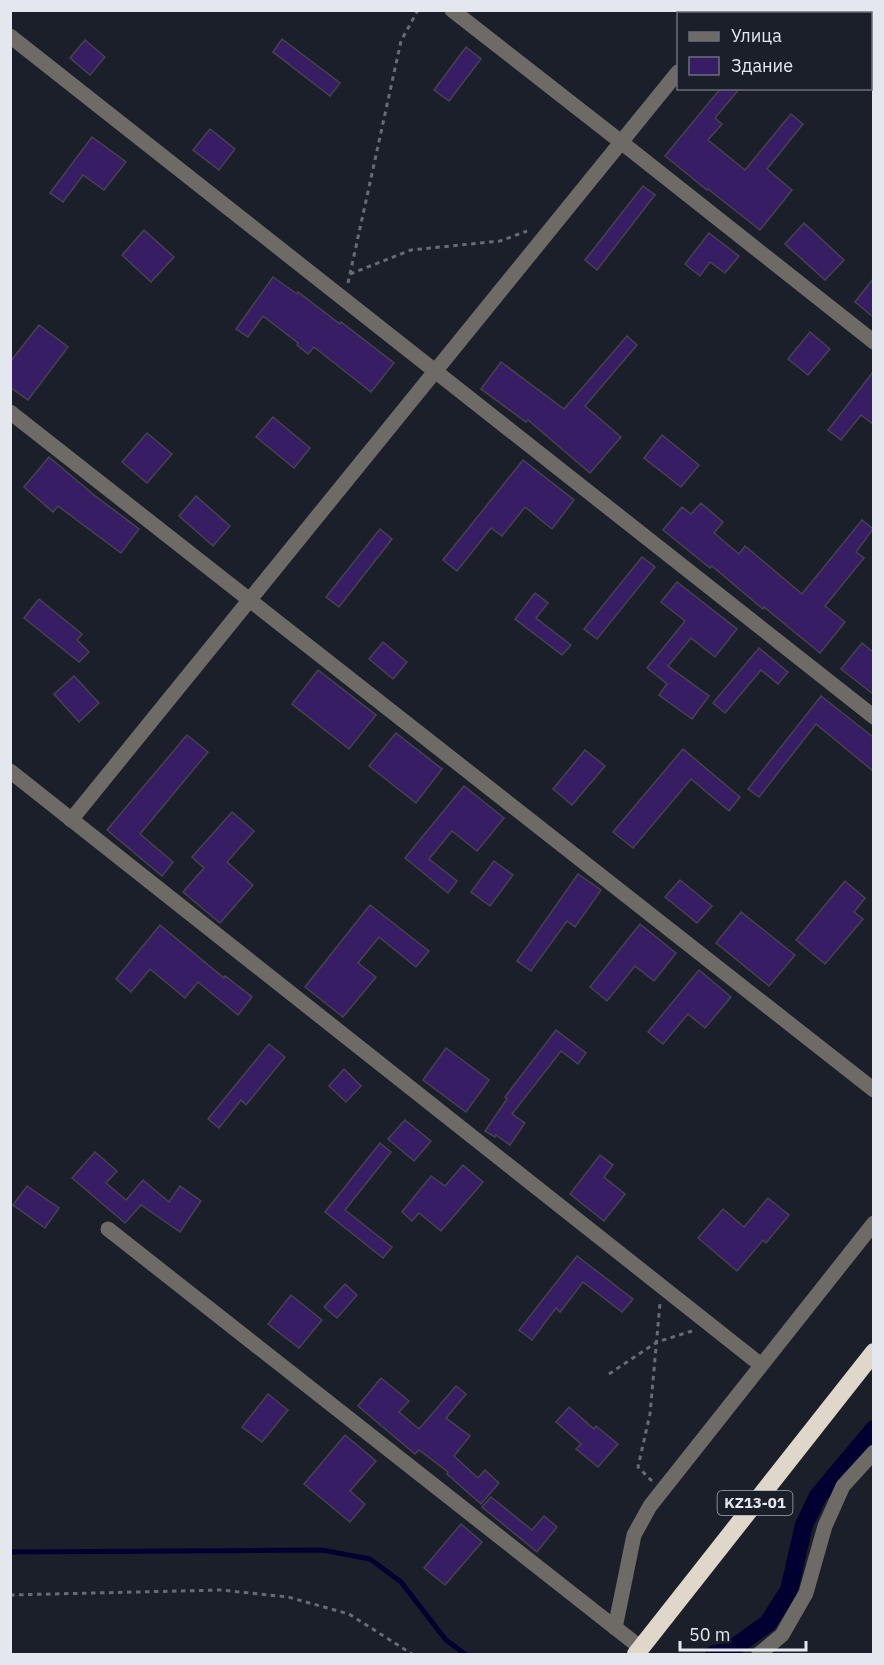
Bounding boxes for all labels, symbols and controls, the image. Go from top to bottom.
legend [677,12,872,90]
text: Улица [731,24,782,47]
text: Здание [731,54,793,77]
road number: KZ13-01 [718,1491,792,1515]
scale bar [680,1614,806,1652]
text: 50 m [689,1623,731,1646]

